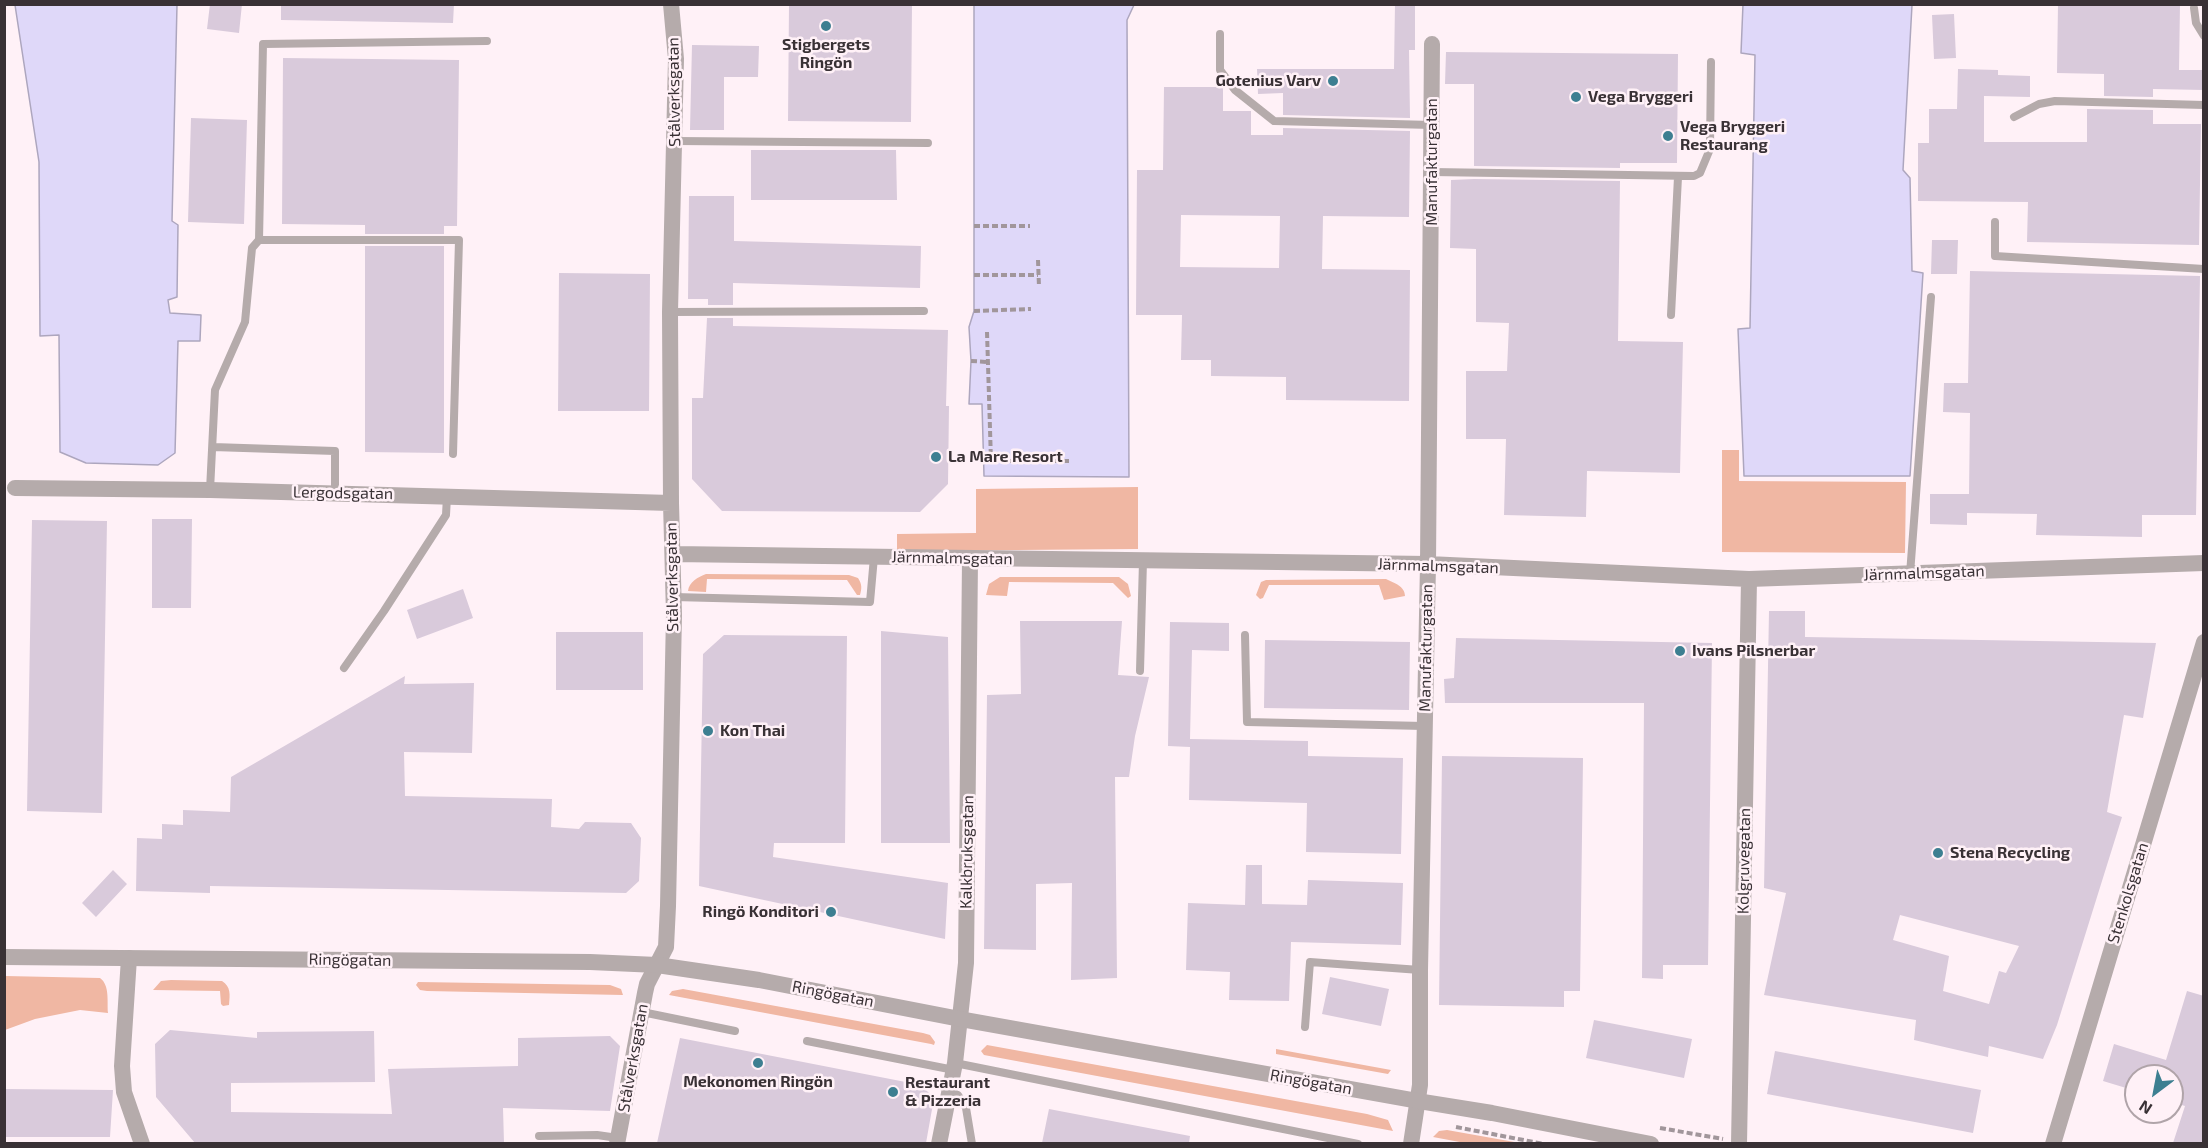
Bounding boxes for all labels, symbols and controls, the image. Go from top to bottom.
marker: Stigbergets Ringön [819,19,833,33]
place label: Stigbergets Ringön [782,35,870,73]
street label: Stålverksgatan [663,37,685,147]
place label: Gotenius Varv [1215,71,1321,91]
marker: Gotenius Varv [1326,74,1340,88]
place label: Vega Bryggeri [1588,87,1693,107]
marker: Vega Bryggeri [1569,90,1583,104]
street label: Manufakturgatan [1422,98,1442,226]
place label: Vega Bryggeri Restaurang [1680,117,1785,155]
marker: Vega Bryggeri Restaurang [1661,129,1675,143]
place label: La Mare Resort [948,447,1063,467]
marker: La Mare Resort [929,450,943,464]
street label: Lergodsgatan [293,483,393,503]
street label: Stålverksgatan [661,522,683,632]
street label: Järnmalmsgatan [891,547,1013,569]
street label: Järnmalmsgatan [1377,554,1499,578]
street label: Järnmalmsgatan [1863,561,1985,585]
street label: Manufakturgatan [1415,584,1437,712]
place label: Ivans Pilsnerbar [1692,641,1815,661]
marker: Ivans Pilsnerbar [1673,644,1687,658]
place label: Kon Thai [720,721,785,741]
marker: Kon Thai [701,724,715,738]
street label: Kalkbruksgatan [956,795,978,909]
street label: Kolgruvegatan [1733,808,1755,914]
street label: Stenkolsgatan [2104,840,2152,946]
place label: Stena Recycling [1950,843,2070,863]
marker: Stena Recycling [1931,846,1945,860]
place label: Ringö Konditori [702,902,819,922]
marker: Ringö Konditori [824,905,838,919]
street label: Ringögatan [308,950,392,970]
street label: Ringögatan [790,977,876,1011]
street label: Stålverksgatan [614,1002,652,1114]
marker: Mekonomen Ringön [751,1056,765,1070]
north arrow [2124,1064,2184,1124]
street label: Ringögatan [1269,1065,1353,1099]
place label: Mekonomen Ringön [683,1072,833,1092]
place label: Restaurant & Pizzeria [905,1073,990,1111]
marker: Restaurant & Pizzeria [886,1085,900,1099]
text: N [2135,1097,2155,1119]

